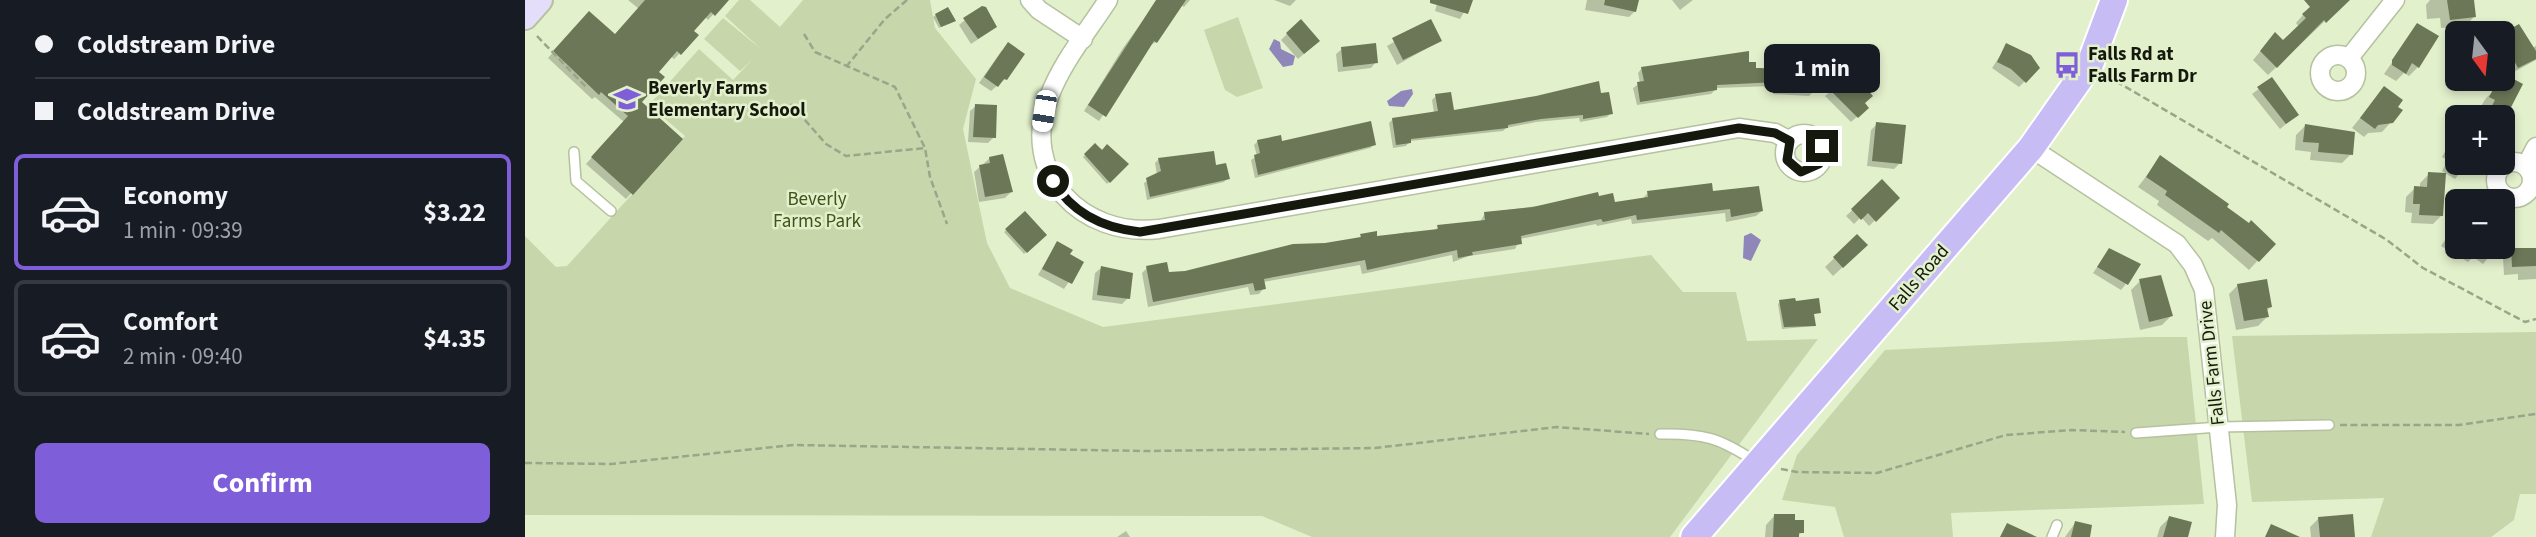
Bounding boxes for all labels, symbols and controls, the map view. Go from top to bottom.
north arrow [2445,21,2515,91]
map controls [2445,21,2515,259]
text: Coldstream Drive [77,26,275,63]
place label: Falls Rd at Falls Farm Dr [2088,41,2197,90]
callout: 1 min [1764,44,1880,94]
bus stop icon: Falls Rd at Falls Farm Dr [2052,50,2082,80]
text: 1 min [1794,52,1850,85]
place label: Beverly Farms Elementary School [648,75,806,124]
school or university icon: Beverly Farms Elementary School [612,84,642,114]
car [1031,89,1058,133]
text: Coldstream Drive [77,93,275,130]
button: + [2445,105,2515,175]
route end [1806,130,1838,162]
route start [1037,165,1069,197]
text: Economy [123,177,228,214]
icon: car [39,181,102,244]
park label: Beverly Farms Park [773,186,862,235]
button: − [2445,189,2515,259]
text: $3.22 [423,194,486,231]
text: 1 min · 09:39 [123,214,243,247]
street label: Falls Road [1882,239,1956,317]
street label: Falls Farm Drive [2192,299,2232,427]
text: Comfort [123,303,218,340]
icon: car [39,307,102,370]
text: $4.35 [423,320,486,357]
text: 2 min · 09:40 [123,340,243,373]
button: Confirm [35,443,490,523]

